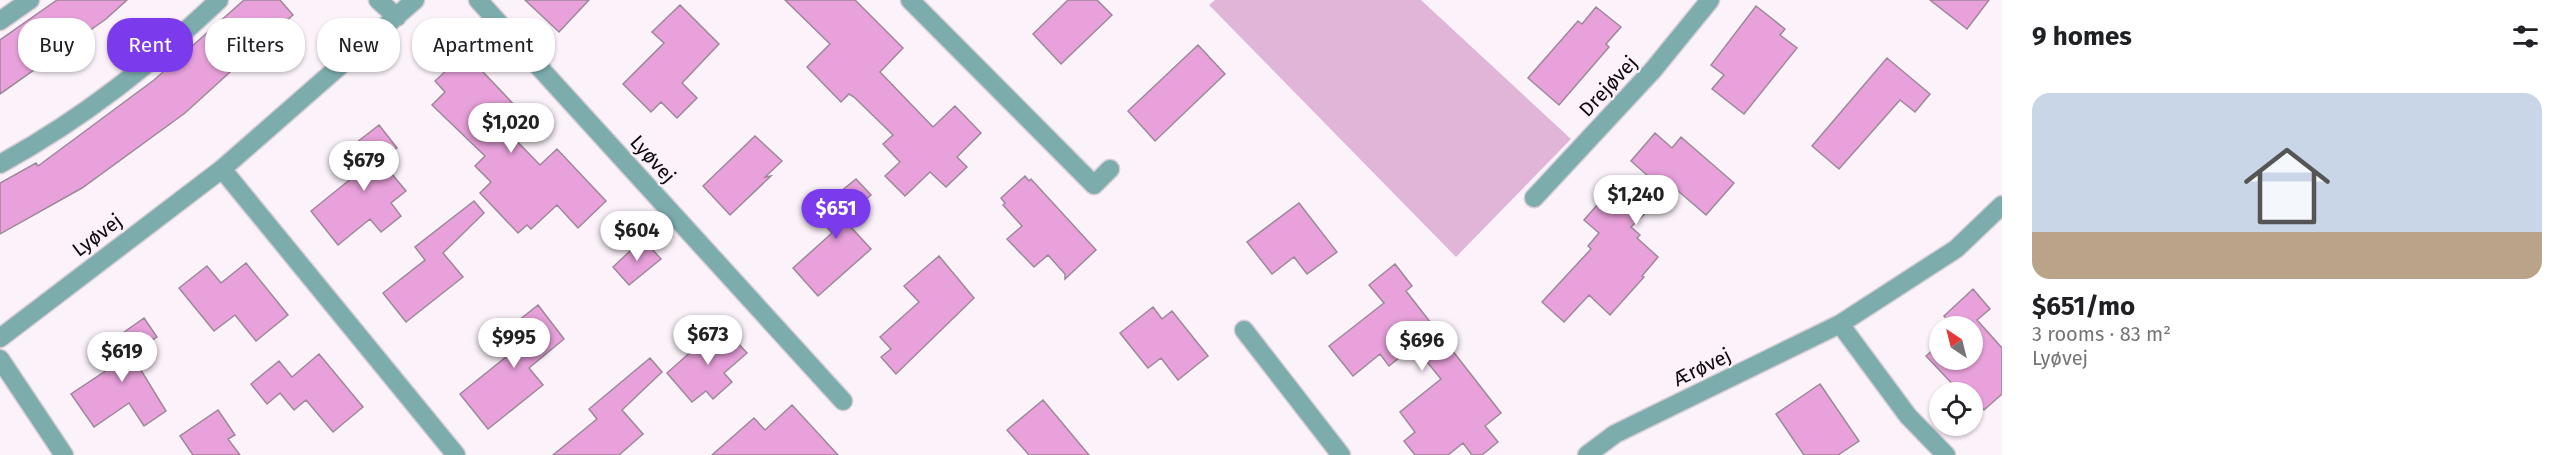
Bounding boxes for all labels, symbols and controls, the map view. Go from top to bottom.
chip: Buy [18,18,95,72]
chip: Rent [107,18,193,72]
chip: Filters [205,18,305,72]
chip: New [317,18,400,72]
chip: Apartment [412,18,555,72]
icon: filters [2509,20,2542,53]
text: 9 homes [2032,21,2132,52]
street label: Drejøvej [1574,51,1642,121]
pin: $1,020 [462,103,560,154]
text: $1,020 [482,110,540,134]
street label: Lyøvej [625,130,681,188]
icon: home [2233,132,2341,240]
pin: $679 [328,141,400,192]
text: $679 [343,148,385,172]
pin: $1,240 [1587,175,1685,226]
text: $1,240 [1607,182,1665,206]
pin: $651 [800,189,872,240]
text: $651 [815,196,857,220]
street label: Lyøvej [67,209,127,261]
pin: $604 [601,211,673,262]
text: $604 [614,218,660,242]
text: $651/mo [2032,291,2135,322]
pin: $673 [672,315,744,366]
north arrow [1929,316,1983,370]
map controls [1929,316,1983,436]
pin: $995 [478,318,550,369]
pin: $696 [1386,321,1458,372]
text: $673 [687,322,729,346]
text: 3 rooms · 83 m² [2032,322,2171,346]
text: $995 [492,325,536,349]
text: $696 [1400,328,1444,352]
pin: $619 [86,332,158,383]
text: $619 [101,339,143,363]
street label: Ærøvej [1668,343,1735,392]
text: Lyøvej [2032,346,2088,370]
button: locate [1929,382,1983,436]

